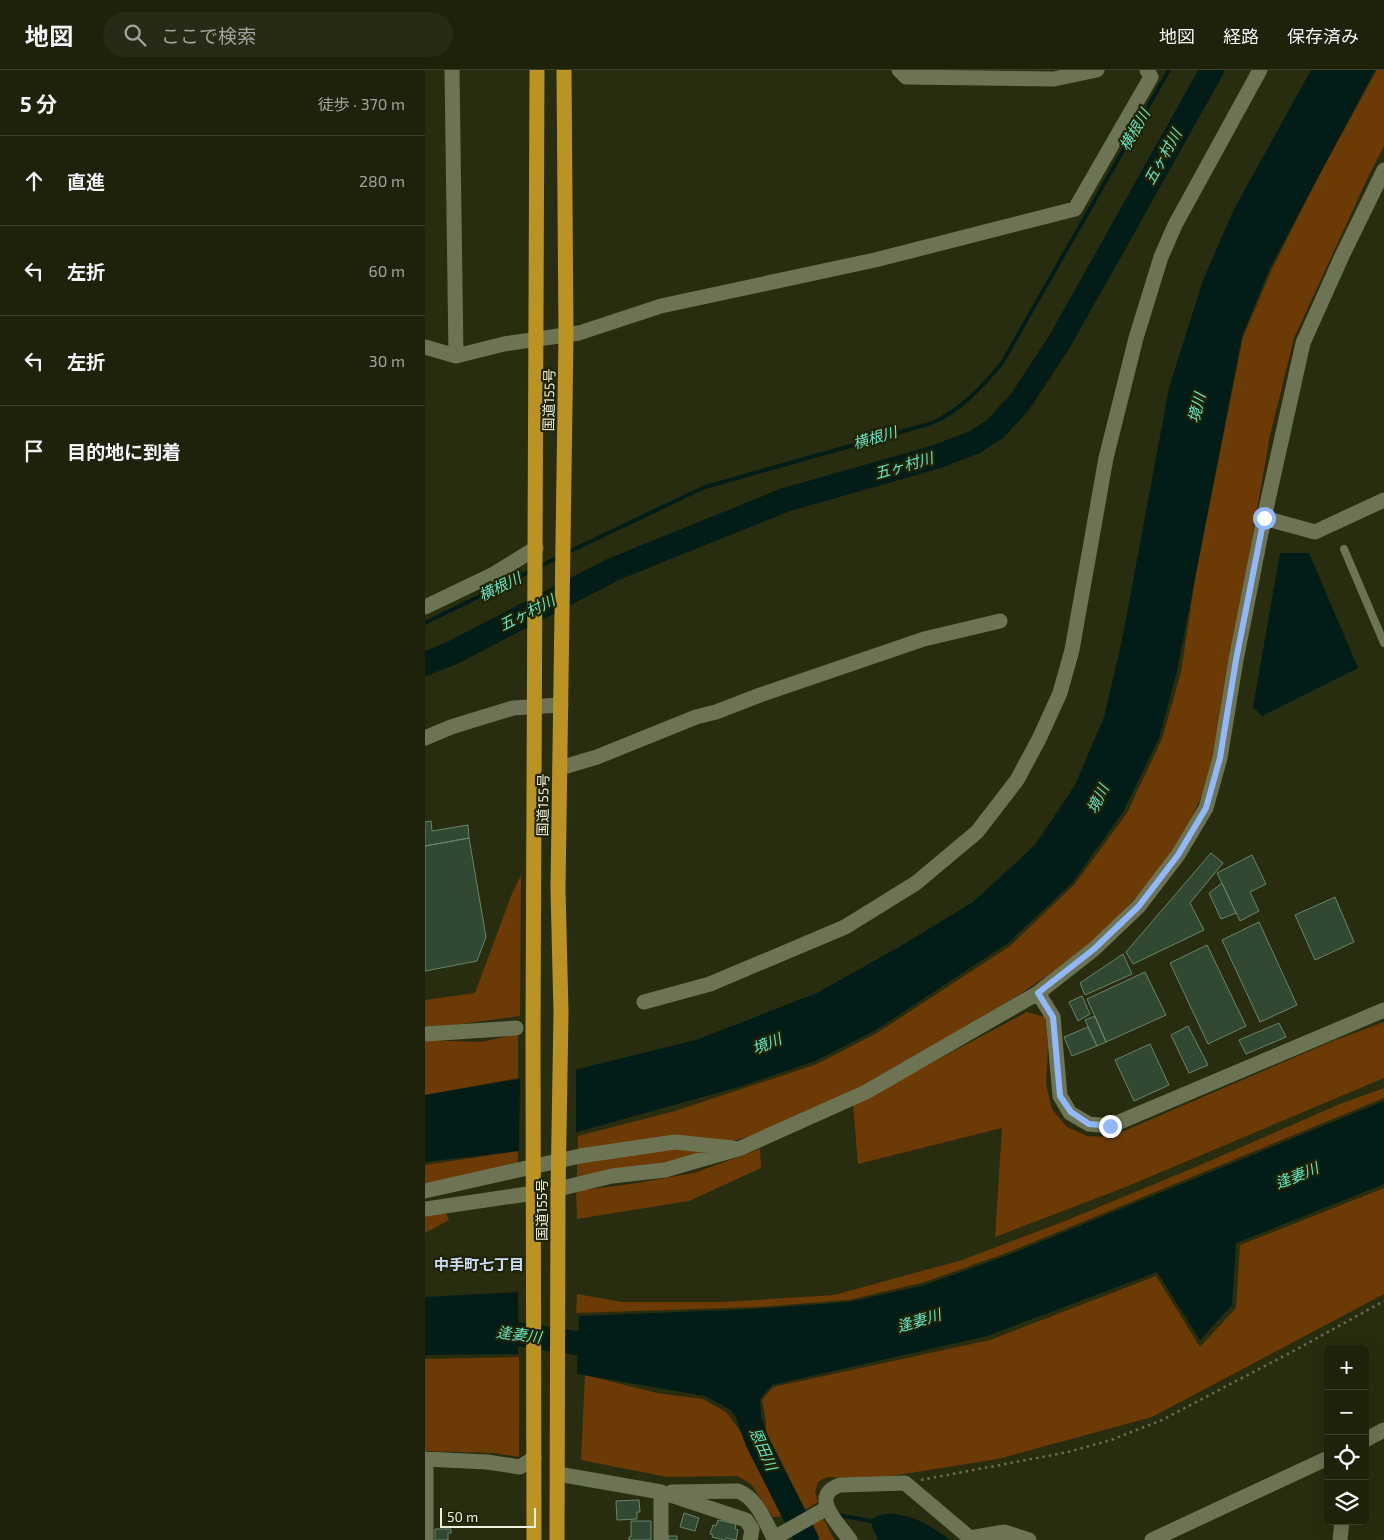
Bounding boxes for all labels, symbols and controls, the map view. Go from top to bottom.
search box [103,12,453,57]
text: 地図 [25,21,73,50]
icon: search [121,21,149,49]
text: ここで検索 [161,24,256,47]
text: 地図 [1159,25,1195,47]
text: 経路 [1223,25,1259,47]
text: 保存済み [1287,25,1359,47]
text: 5 分 [20,91,57,116]
text: 徒歩 · 370 m [318,94,405,113]
water label: 横根川 [1115,104,1154,153]
water label: 五ヶ村川 [1140,124,1186,187]
icon: ahead [20,167,48,195]
text: 直進 [67,170,105,193]
text: 280 m [359,171,405,190]
icon: left [20,257,48,285]
text: 左折 [67,260,105,283]
text: 60 m [369,261,405,280]
icon: left [20,347,48,375]
text: 左折 [67,350,105,373]
text: 30 m [369,351,405,370]
street label: 国道155号 [539,369,558,431]
water label: 境川 [1184,389,1209,424]
water label: 横根川 [851,422,901,452]
icon: arrive [20,437,48,465]
text: 目的地に到着 [67,440,181,463]
water label: 五ヶ村川 [872,448,937,482]
route start [1253,507,1276,530]
water label: 横根川 [475,567,526,604]
water label: 五ヶ村川 [496,590,559,634]
street label: 国道155号 [533,774,552,836]
water label: 境川 [1082,779,1113,816]
water label: 境川 [749,1028,786,1057]
route end [1099,1115,1122,1138]
water label: 逢妻川 [1272,1158,1323,1192]
street label: 国道155号 [533,1179,550,1241]
district label: 中手町七丁目 [434,1255,524,1273]
water label: 逢妻川 [895,1304,945,1335]
water label: 逢妻川 [496,1322,545,1346]
map controls [1324,1345,1369,1525]
button: + [1324,1345,1369,1390]
button: − [1324,1390,1369,1435]
water label: 恩田川 [747,1424,782,1475]
button: locate [1324,1435,1369,1480]
button: layers [1324,1480,1369,1525]
scale bar [440,1505,536,1528]
text: 50 m [447,1508,478,1525]

